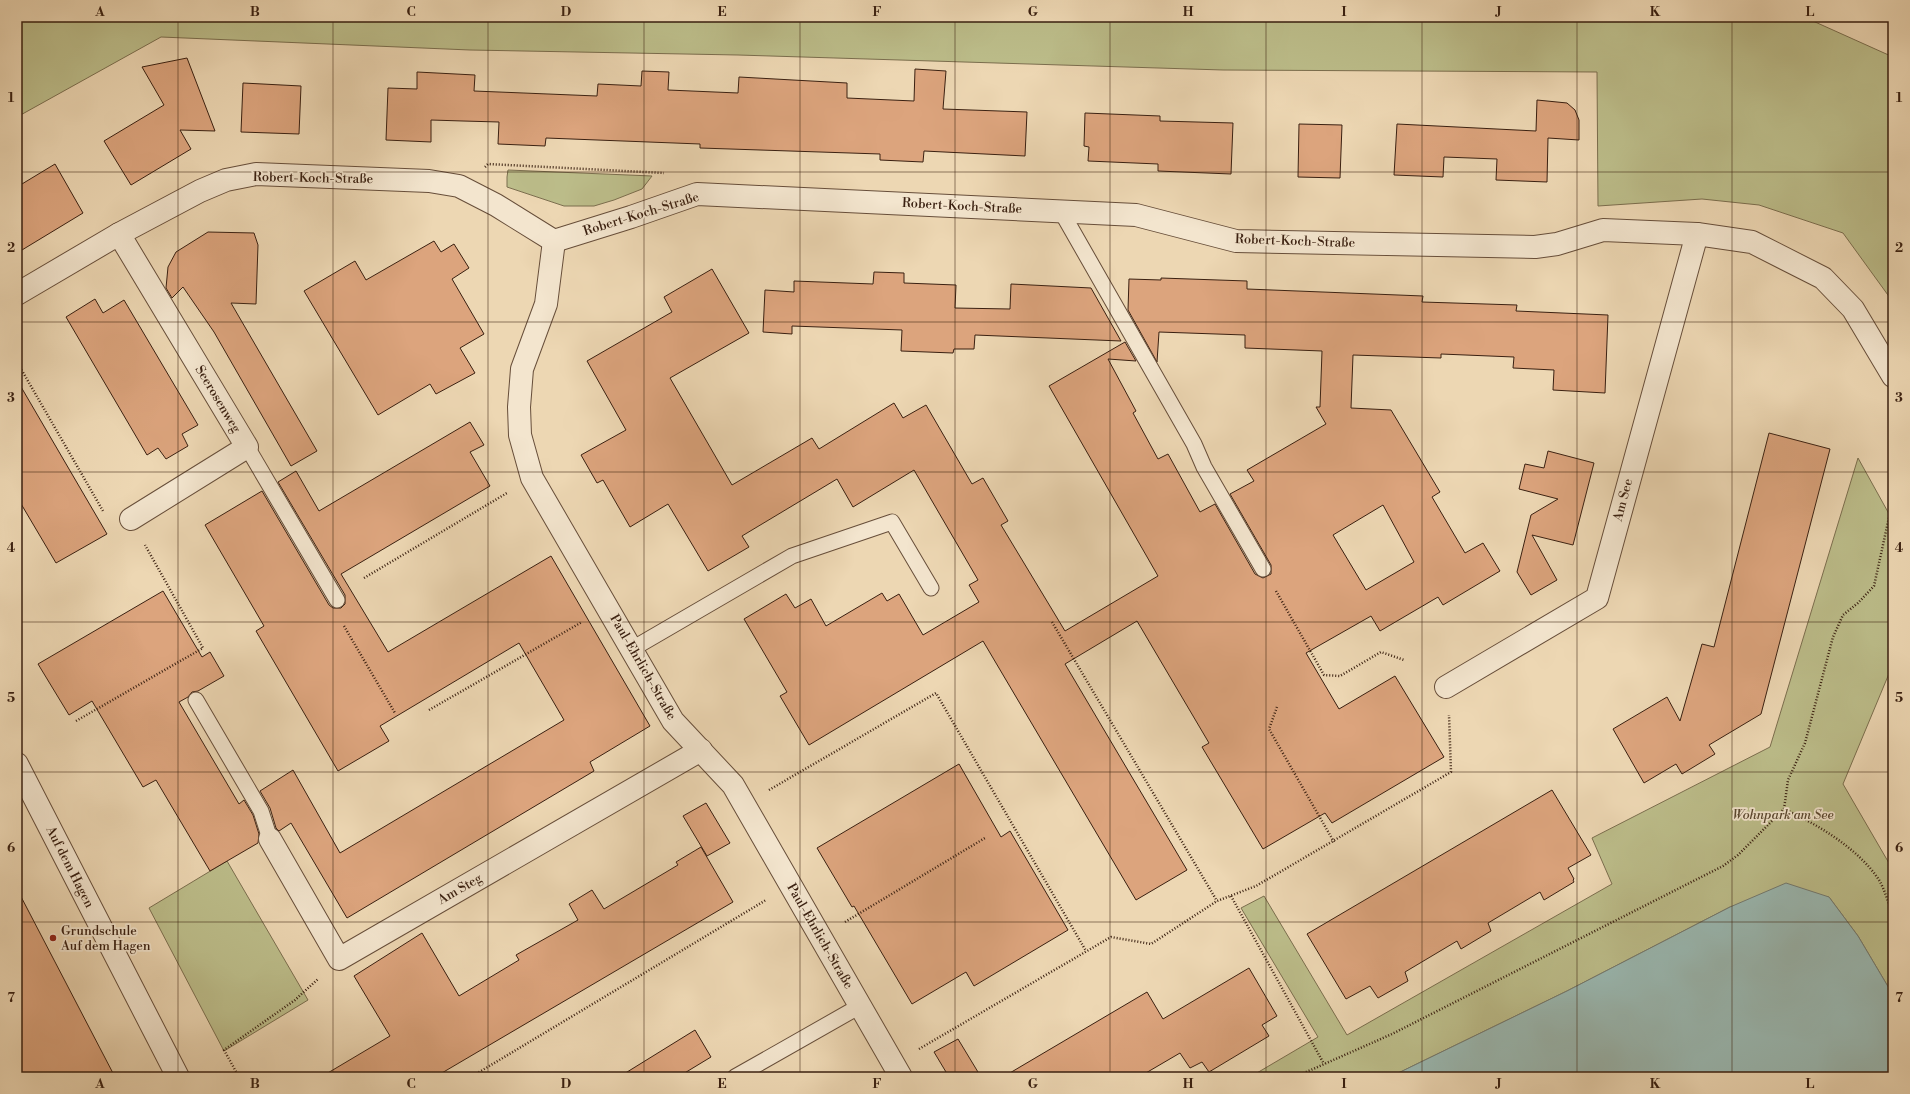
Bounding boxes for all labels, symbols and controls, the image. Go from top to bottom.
text: A [94,4,105,20]
text: B [250,4,260,20]
text: C [406,4,416,20]
text: D [561,4,571,20]
text: E [717,4,727,20]
text: F [872,4,882,20]
text: G [1028,4,1039,20]
text: H [1183,4,1194,20]
text: I [1341,4,1347,20]
text: J [1494,4,1502,20]
text: K [1650,4,1661,20]
text: L [1806,4,1815,20]
text: 1 [8,90,15,106]
text: 1 [1896,90,1903,106]
street label: Robert-Koch-Straße [253,169,374,187]
street label: Robert-Koch-Straße [581,189,701,239]
street label: Robert-Koch-Straße [902,195,1023,217]
street label: Robert-Koch-Straße [1235,231,1356,251]
text: 2 [7,240,15,256]
text: 2 [1895,240,1903,256]
street label: Seerosenweg [192,363,244,436]
text: 3 [7,390,15,406]
text: 3 [1895,390,1903,406]
street label: Am See [1609,476,1636,524]
text: 4 [7,540,16,556]
text: 4 [1895,540,1904,556]
street label: Paul-Ehrlich-Straße [606,611,680,723]
text: 5 [7,690,15,706]
text: 5 [1895,690,1903,706]
park label: Wohnpark am See [1733,807,1833,823]
street label: Auf dem Hagen [42,823,98,911]
text: 6 [7,840,15,856]
text: 6 [1895,840,1903,856]
street label: Am Steg [434,870,485,908]
street label: Paul-Ehrlich-Straße [783,880,857,992]
place label: Grundschule Auf dem Hagen [60,923,151,954]
marker: Grundschule Auf dem Hagen [48,933,58,943]
text: 7 [7,990,15,1006]
text: 7 [1895,990,1903,1006]
text: A [94,1076,105,1092]
text: B [250,1076,260,1092]
text: C [406,1076,416,1092]
text: D [561,1076,571,1092]
text: E [717,1076,727,1092]
text: F [872,1076,882,1092]
text: G [1028,1076,1039,1092]
text: H [1183,1076,1194,1092]
text: I [1341,1076,1347,1092]
text: J [1494,1076,1502,1092]
text: K [1650,1076,1661,1092]
text: L [1806,1076,1815,1092]

